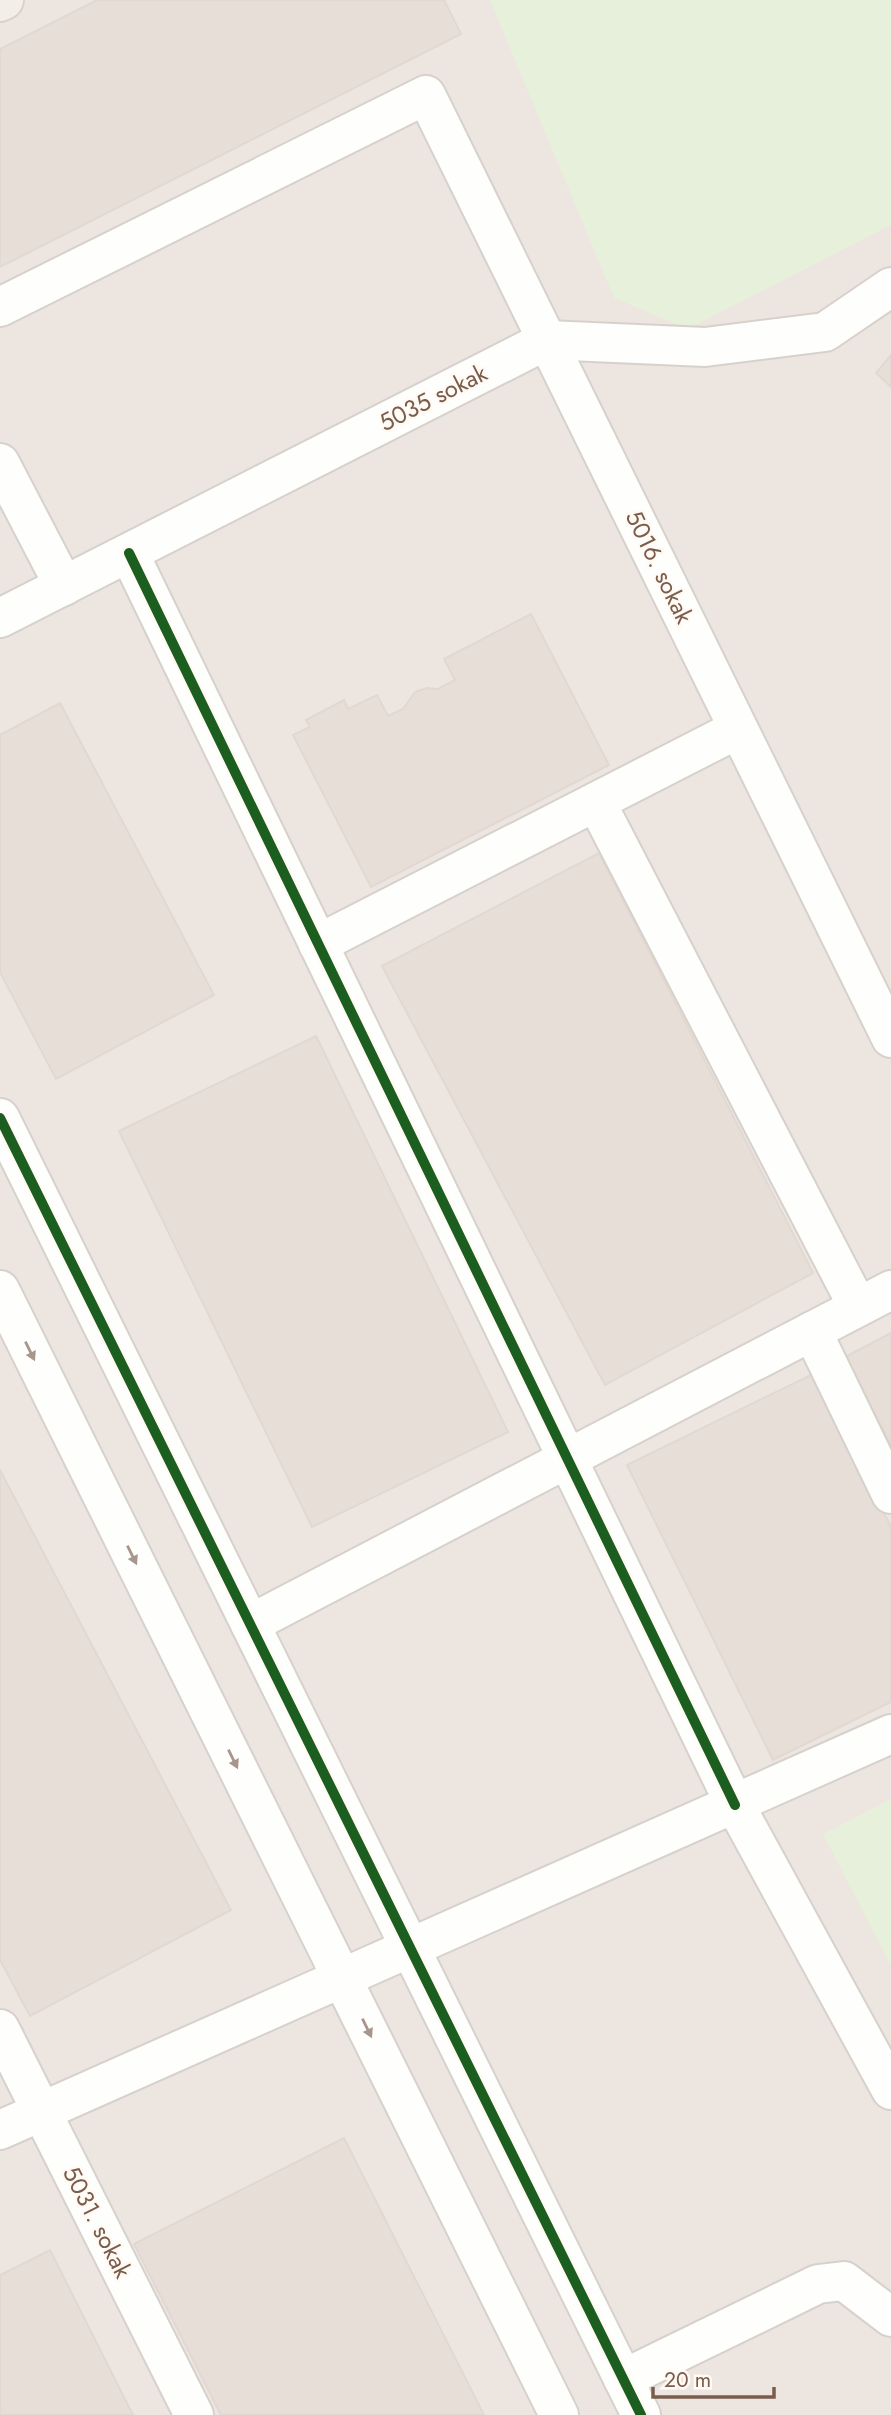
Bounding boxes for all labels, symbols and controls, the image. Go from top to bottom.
street label: 5035 sokak [373,355,493,440]
street label: 5016. sokak [617,504,702,630]
one-way arrow [24,1342,36,1362]
one-way arrow [126,1545,137,1565]
one-way arrow [227,1749,239,1769]
one-way arrow [361,2018,373,2038]
street label: 5031. sokak [54,2160,141,2284]
scale bar [653,2356,774,2400]
text: 20 m [664,2365,711,2395]

